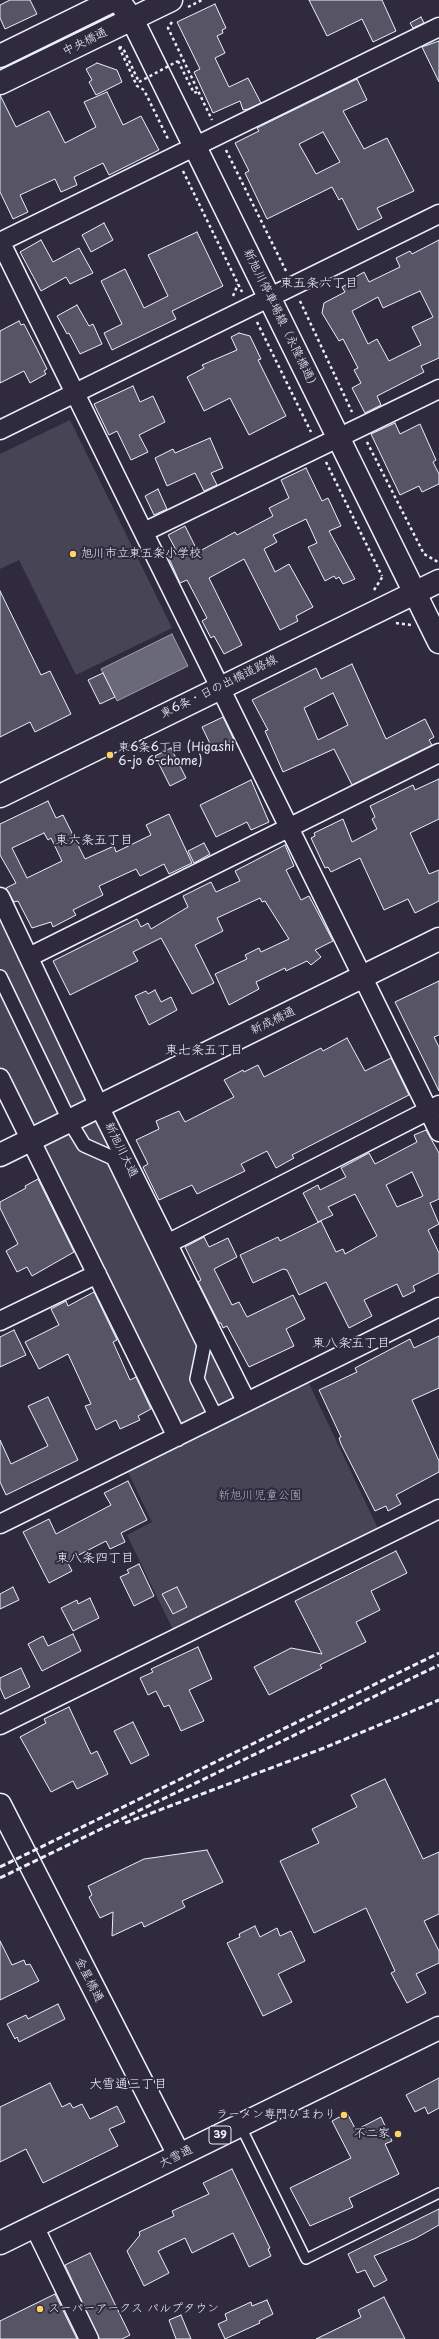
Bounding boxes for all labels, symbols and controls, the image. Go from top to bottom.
street label: 中央橋通 [60,25,110,59]
street label: 新旭川停車場線（永隆橋通） [240,247,322,393]
district label: 東五条六丁目 [280,275,358,291]
place label: 旭川市立東五条小学校 [81,547,201,561]
marker: 旭川市立東五条小学校 [68,549,78,559]
street label: 東6条・日の出橋道路線 [158,652,280,722]
place label: 東6条6丁目 (Higashi 6-jo 6-chome) [118,741,234,769]
marker: 東6条6丁目 (Higashi 6-jo 6-chome) [105,750,115,760]
district label: 東六条五丁目 [55,832,133,848]
street label: 新成橋通 [248,1004,298,1038]
district label: 東七条五丁目 [165,1042,243,1058]
street label: 新旭川大通 [101,1120,141,1180]
district label: 東八条五丁目 [312,1335,390,1351]
park label: 新旭川児童公園 [218,1489,302,1503]
district label: 東八条四丁目 [56,1550,134,1566]
street label: 金星橋通 [72,1955,106,2005]
district label: 大雪通三丁目 [89,2076,167,2092]
place label: ラーメン専門ひまわり [216,2108,336,2122]
marker: ラーメン専門ひまわり [339,2110,349,2120]
road number: 39 [209,2126,231,2144]
place label: 不二家 [354,2127,390,2141]
marker: 不二家 [393,2129,403,2139]
street label: 大雪通 [157,2143,195,2171]
place label: スーパーアークス パルプタウン [48,2302,219,2316]
marker: スーパーアークス パルプタウン [35,2304,45,2314]

